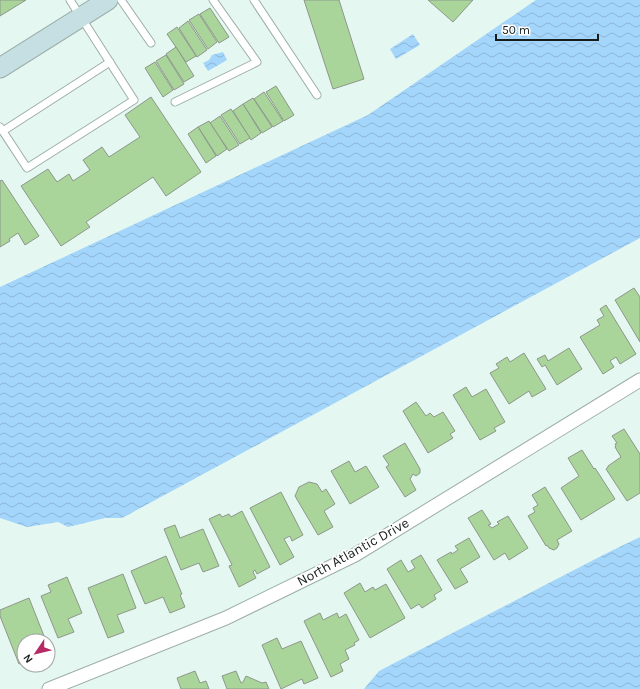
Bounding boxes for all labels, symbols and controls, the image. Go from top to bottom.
scale bar [496,16,598,42]
text: 50 m [502,23,530,37]
street label: North Atlantic Drive [294,514,412,590]
north arrow [16,633,56,673]
text: N [21,651,36,665]

